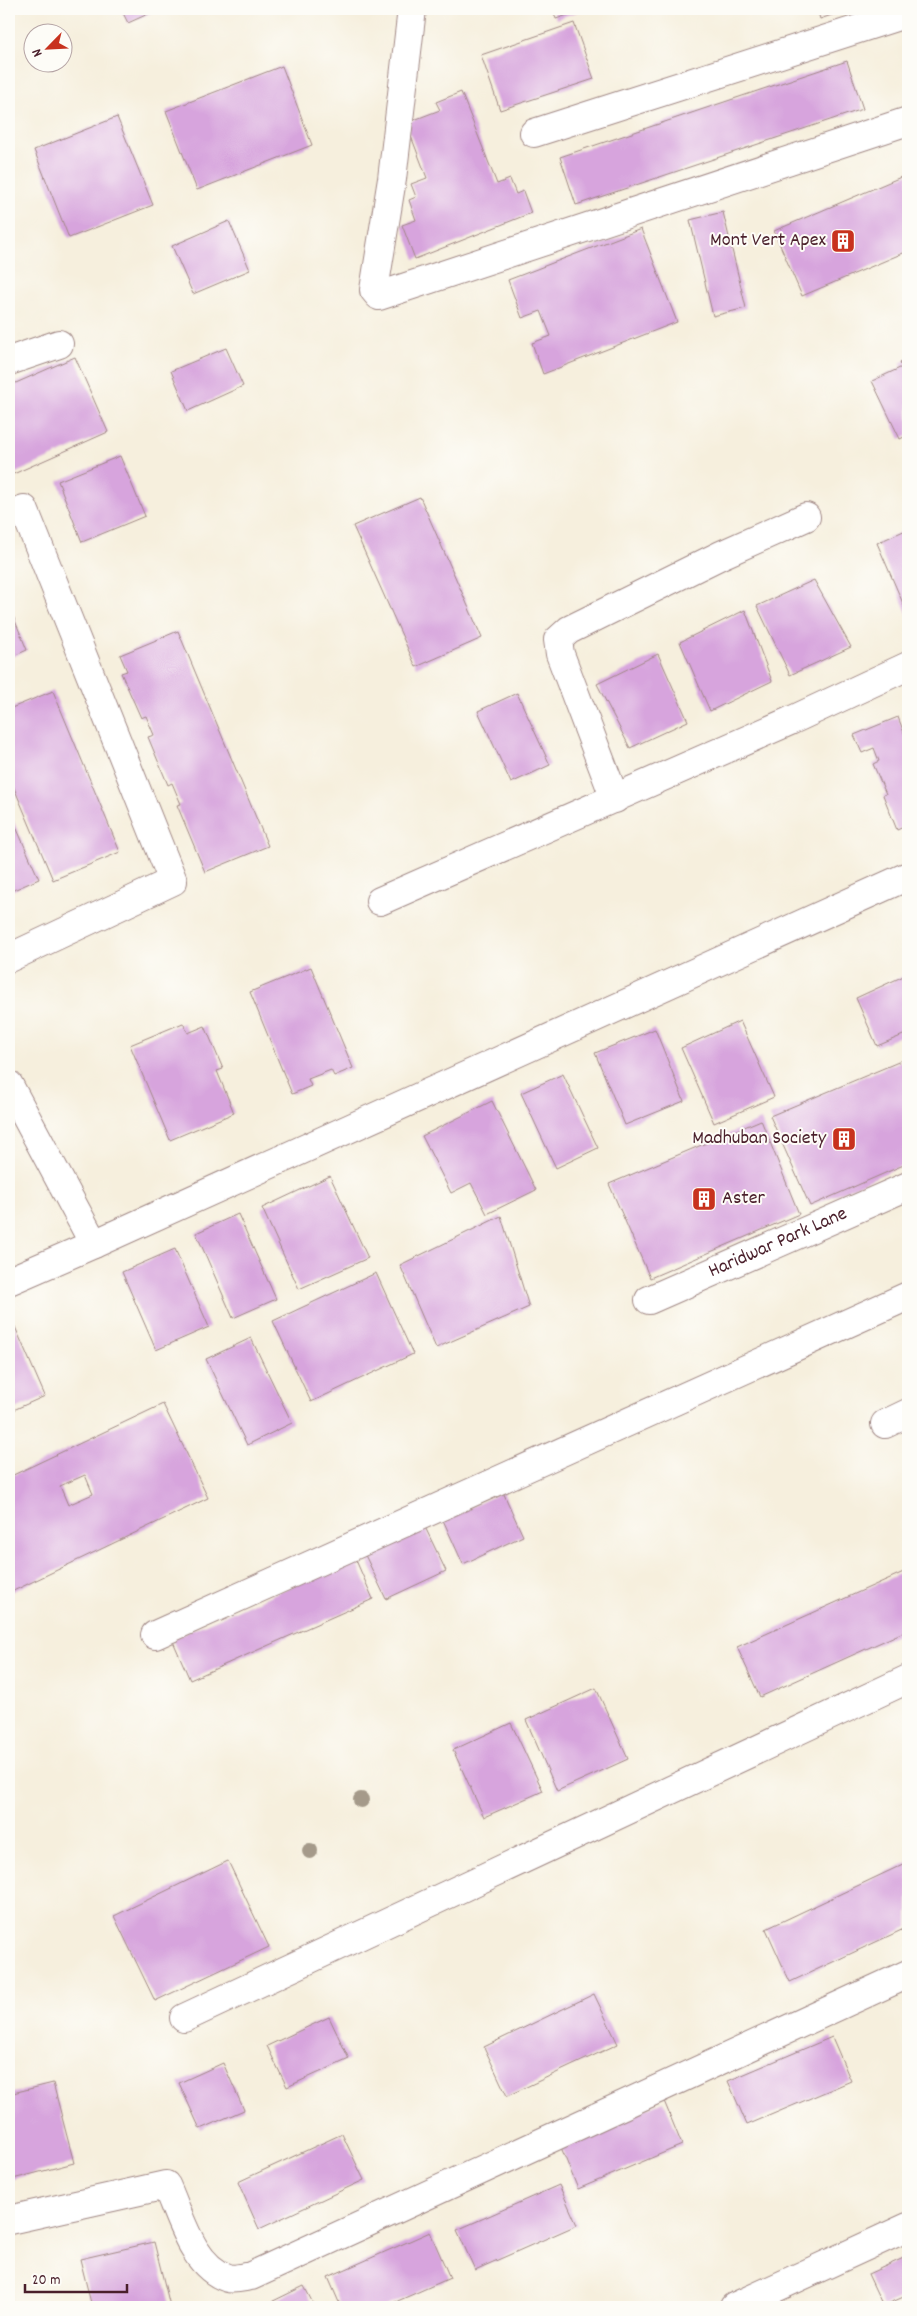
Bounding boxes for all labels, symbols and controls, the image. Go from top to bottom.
north arrow [22,22,72,72]
text: N [27,45,48,60]
place label: Mont Vert Apex [710,227,827,255]
building icon: Mont Vert Apex [830,228,856,254]
place label: Madhuban Society [692,1125,827,1153]
building icon: Madhuban Society [831,1126,857,1152]
place label: Aster [722,1185,766,1213]
building icon: Aster [691,1186,717,1212]
street label: Haridwar Park Lane [704,1200,852,1286]
scale bar [25,2261,128,2293]
text: 20 m [32,2270,60,2292]

